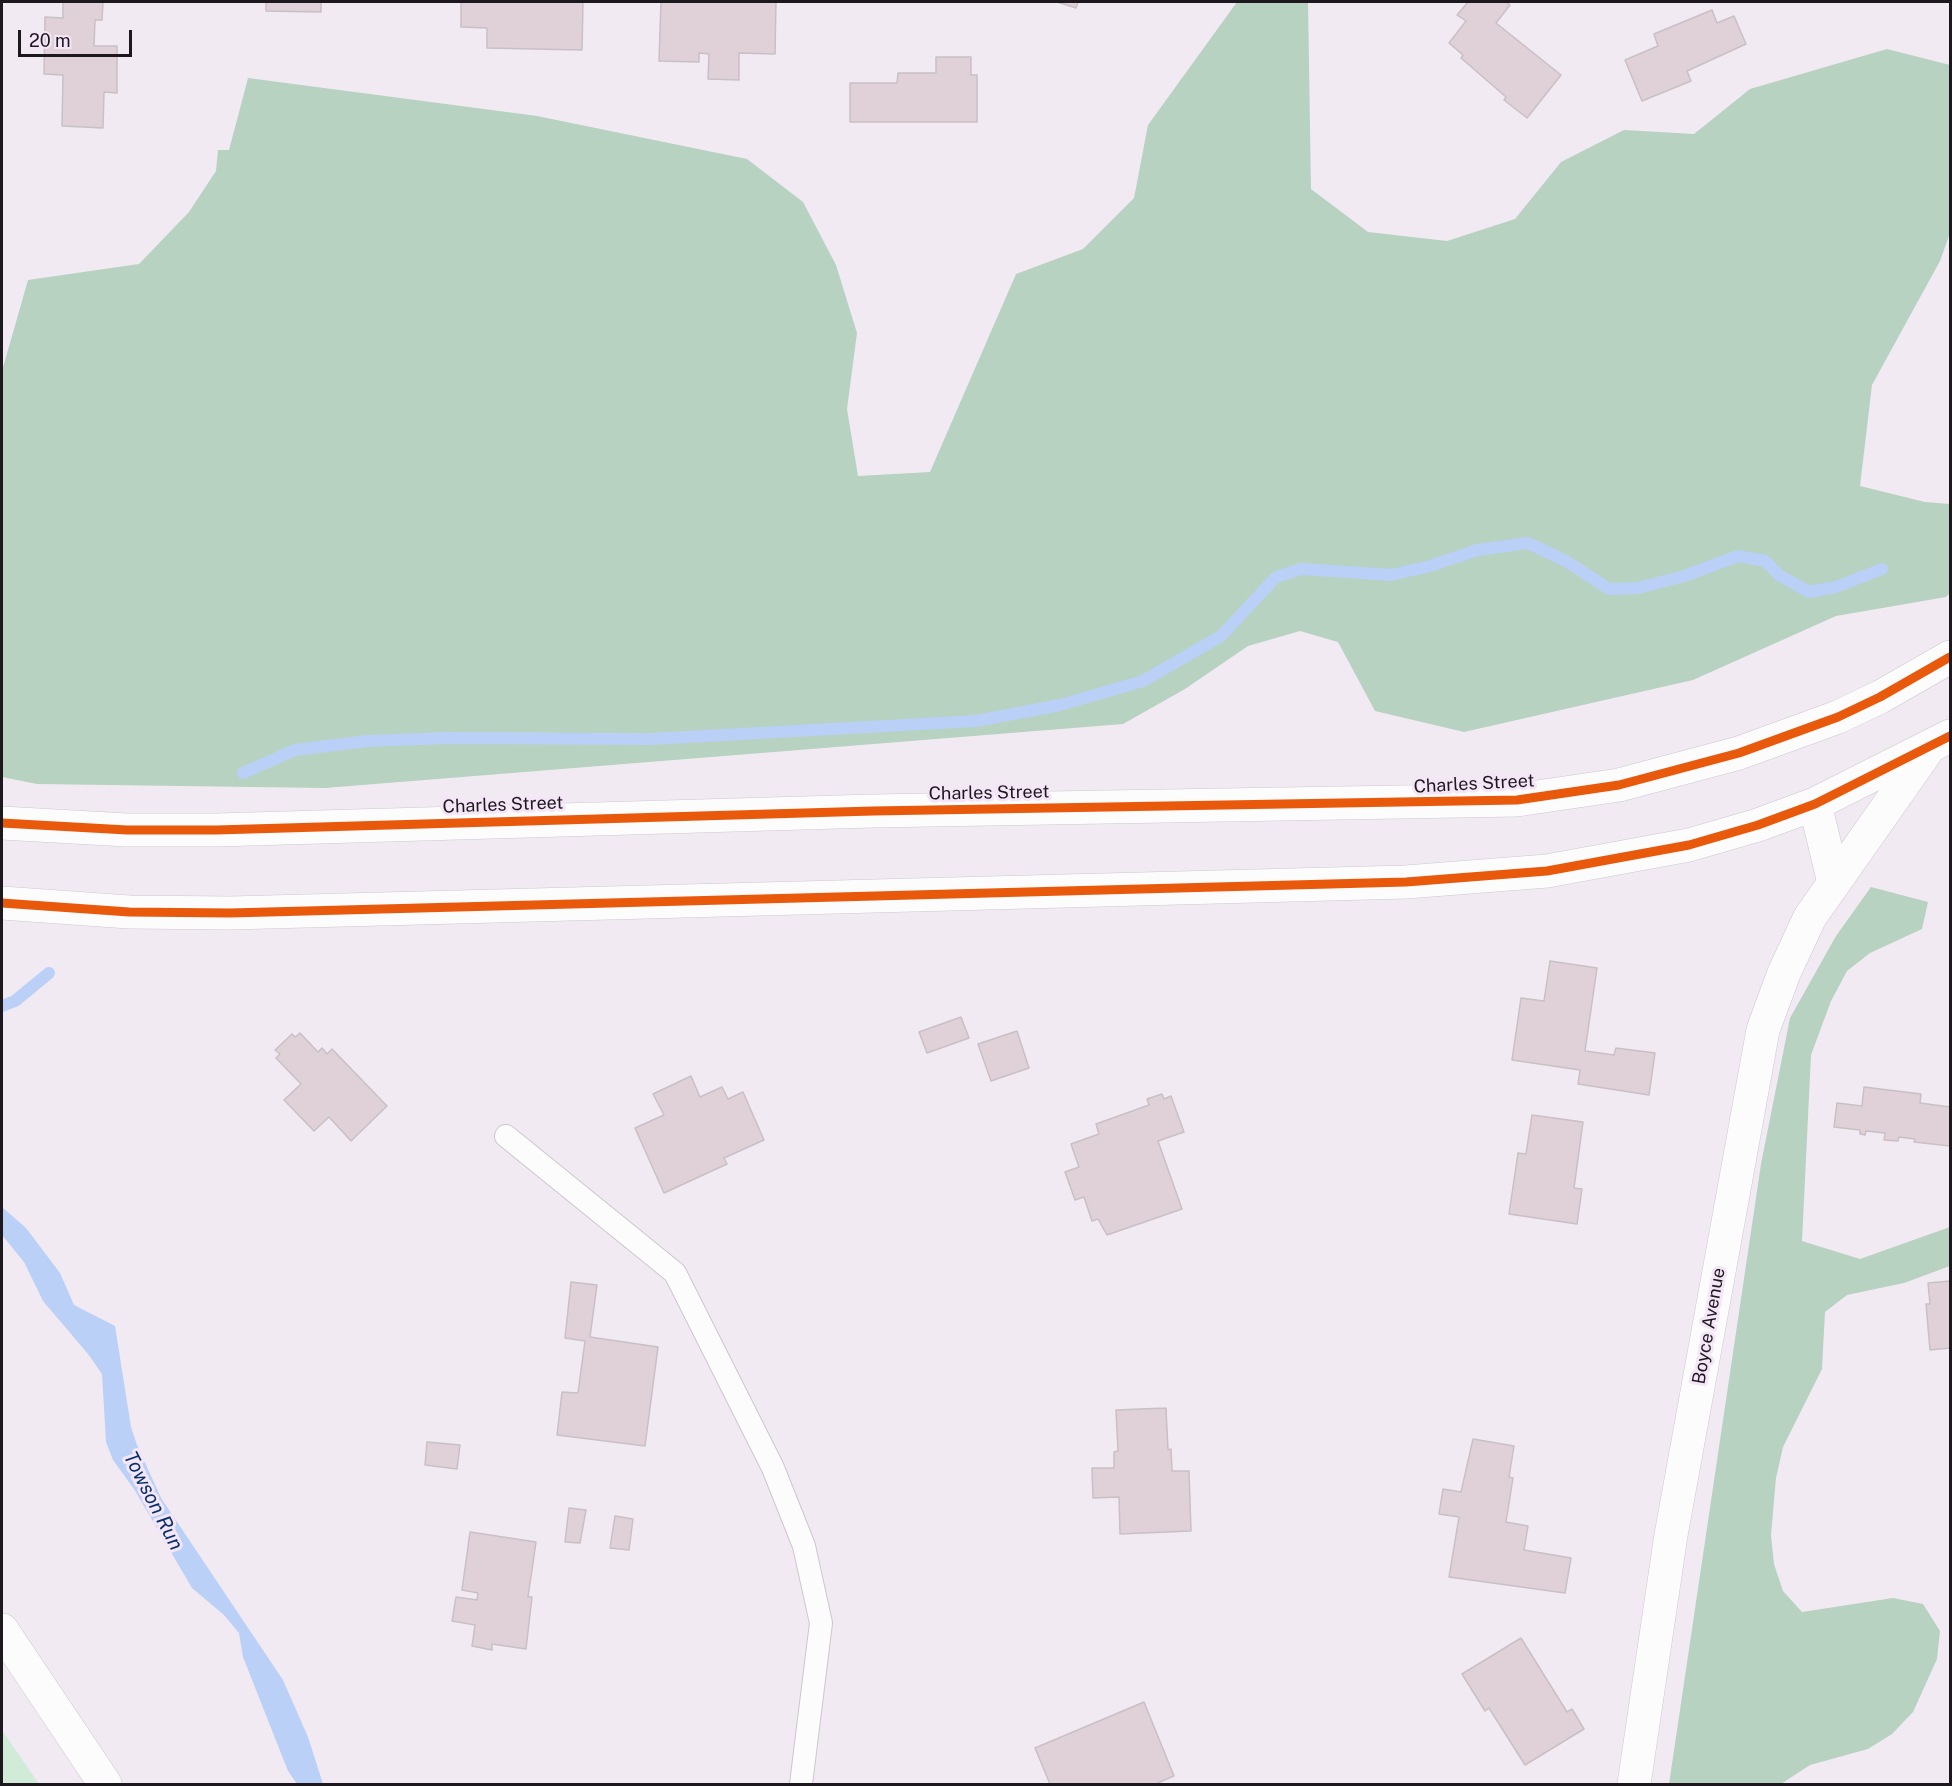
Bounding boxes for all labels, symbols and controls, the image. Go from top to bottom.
scale bar [21,18,135,56]
text: 20 m [29,30,71,51]
street label: Charles Street [1413,770,1535,798]
street label: Charles Street [928,781,1050,805]
street label: Charles Street [442,792,564,818]
street label: Boyce Avenue [1688,1266,1730,1386]
water label: Towson Run [118,1448,188,1554]

